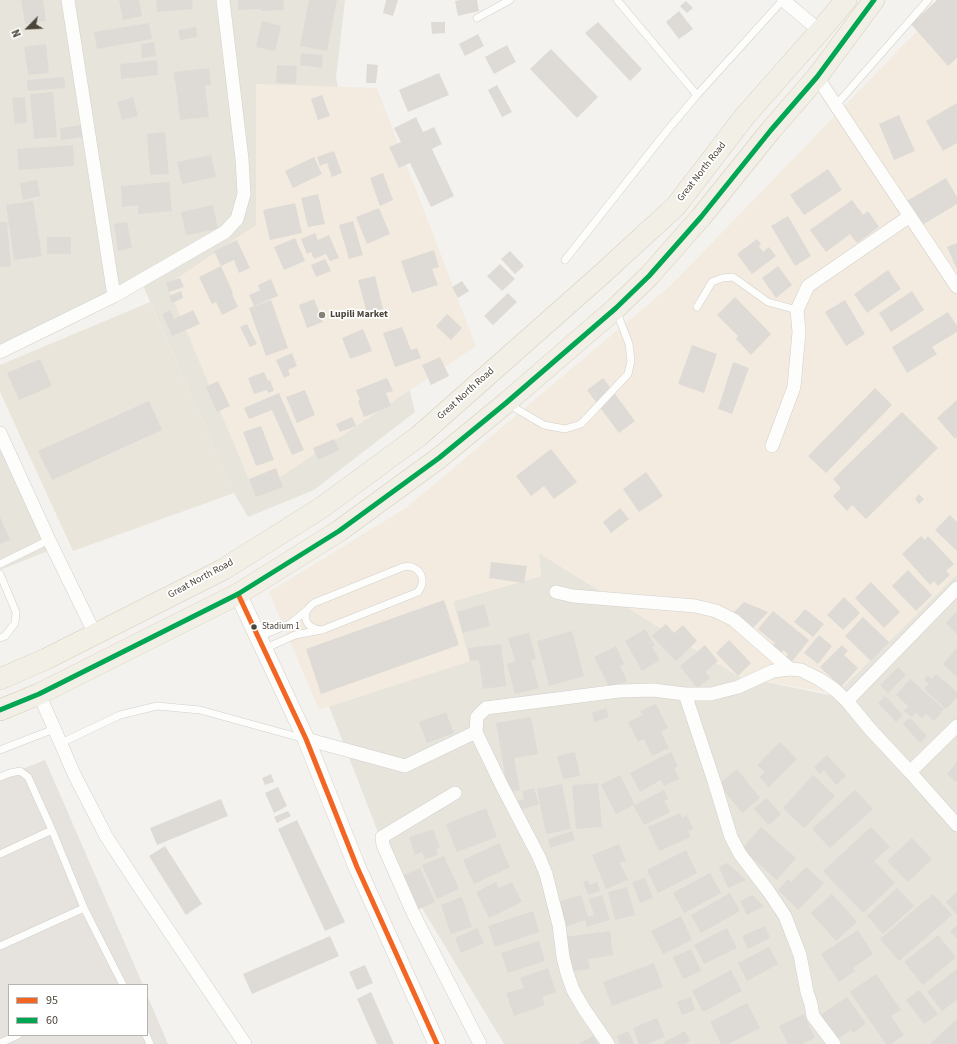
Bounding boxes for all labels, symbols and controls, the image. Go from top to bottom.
north arrow [8,8,48,48]
text: N [8,27,25,39]
street label: Great North Road [675,140,729,204]
place label: Lupili Market [330,309,388,321]
marker: Lupili Market [317,310,327,320]
street label: Great North Road [435,365,497,423]
street label: Great North Road [166,557,236,601]
marker: Stadium 1 [249,622,259,632]
place label: Stadium 1 [262,622,300,632]
legend [8,984,148,1036]
text: 95 [46,992,58,1009]
text: 60 [46,1012,58,1029]

